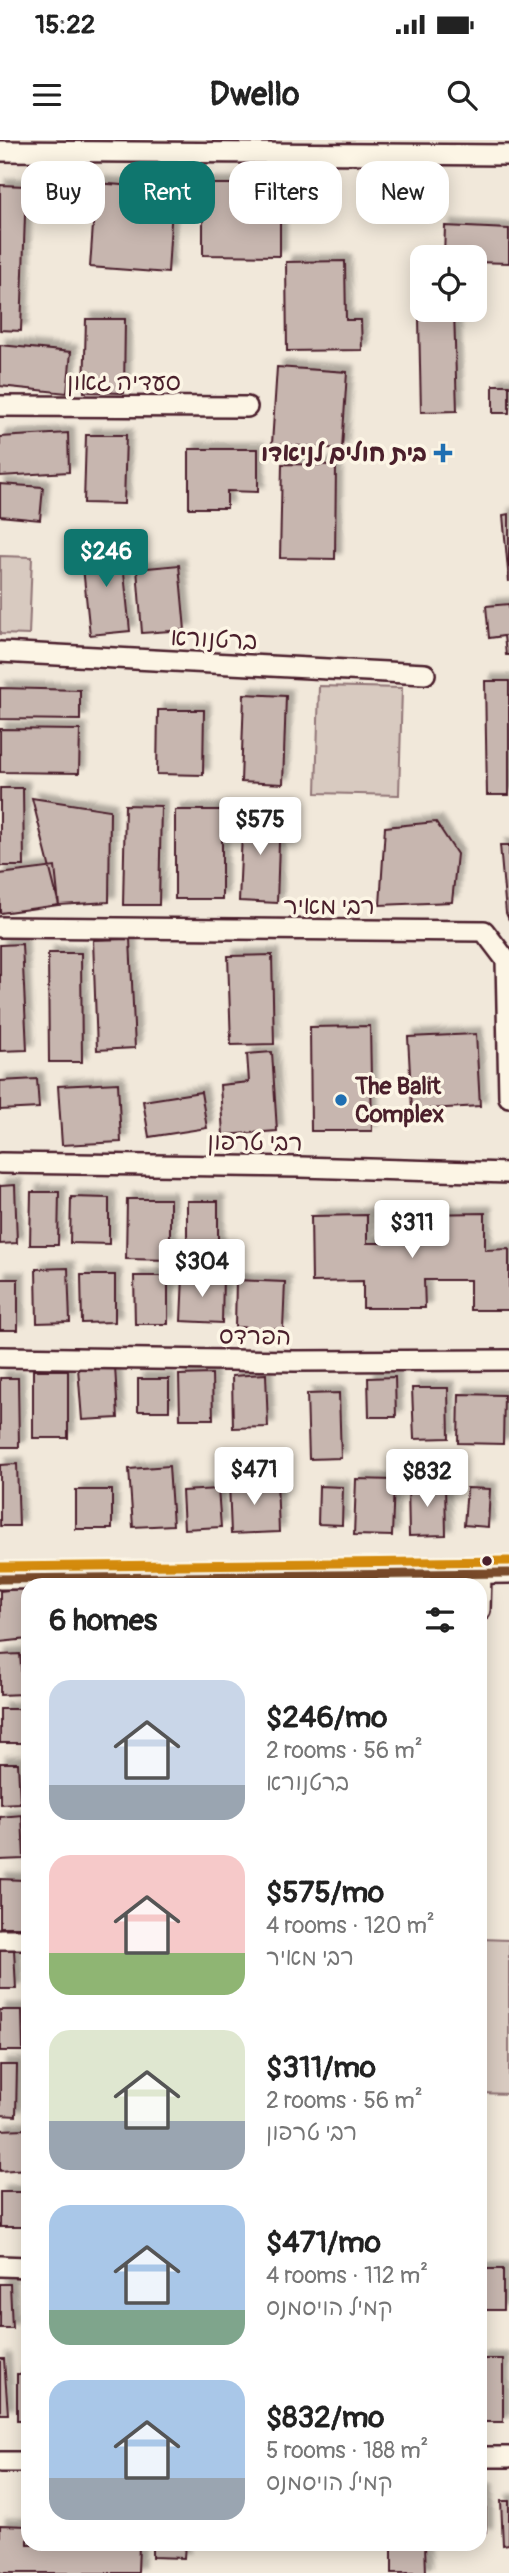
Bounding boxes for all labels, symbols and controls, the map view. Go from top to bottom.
text: 15:22 [35,9,95,41]
text: Dwello [210,75,299,115]
icon: menu [28,76,66,114]
icon: search [443,76,481,114]
chip: Buy [21,161,105,224]
chip: Rent [119,161,215,224]
chip: Filters [229,161,342,224]
chip: New [356,161,449,224]
map controls [410,245,487,322]
button: locate [410,245,487,322]
street label: סעדיה גאון [67,368,181,397]
place label: בית חולים לניאדו [261,439,427,468]
marker: בית חולים לניאדו [433,443,453,463]
pin: $246 [65,530,147,589]
text: $246 [80,537,132,566]
street label: ברטנורא [170,623,258,656]
pin: $575 [219,798,301,857]
text: $575 [235,805,285,834]
street label: רבי מאיר [283,892,375,921]
place label: The Balit Complex [354,1072,444,1129]
marker: The Balit Complex [333,1092,349,1108]
street label: רבי טרפון [207,1127,303,1158]
pin: $311 [371,1200,453,1260]
text: $311 [390,1208,434,1237]
pin: $304 [161,1240,243,1299]
text: $304 [175,1247,229,1276]
street label: הפרדס [219,1321,291,1352]
pin: $471 [213,1448,295,1507]
pin: $832 [386,1450,468,1509]
text: $471 [231,1455,277,1484]
text: $832 [402,1457,452,1486]
unlabelled marker [480,1554,494,1568]
icon: filters [421,1601,459,1639]
text: 6 homes [49,1602,157,1639]
text: $246/mo [266,1699,387,1736]
icon: home [105,1708,189,1792]
text: 2 rooms · 56 m² [266,1736,423,1765]
text: ברטנורא [266,1768,349,1797]
text: $575/mo [266,1874,384,1911]
icon: home [105,1883,189,1967]
text: 4 rooms · 120 m² [266,1911,435,1940]
text: רבי מאיר [266,1943,354,1972]
text: $311/mo [266,2049,376,2086]
icon: home [105,2058,189,2142]
text: 2 rooms · 56 m² [266,2086,423,2115]
text: רבי טרפון [266,2118,357,2147]
text: $471/mo [266,2224,381,2261]
icon: home [105,2233,189,2317]
text: 4 rooms · 112 m² [266,2261,428,2290]
text: קמיל הויסמנס [266,2293,393,2322]
text: $832/mo [266,2399,384,2436]
icon: home [105,2408,189,2492]
text: 5 rooms · 188 m² [266,2436,428,2465]
text: קמיל הויסמנס [266,2468,393,2497]

